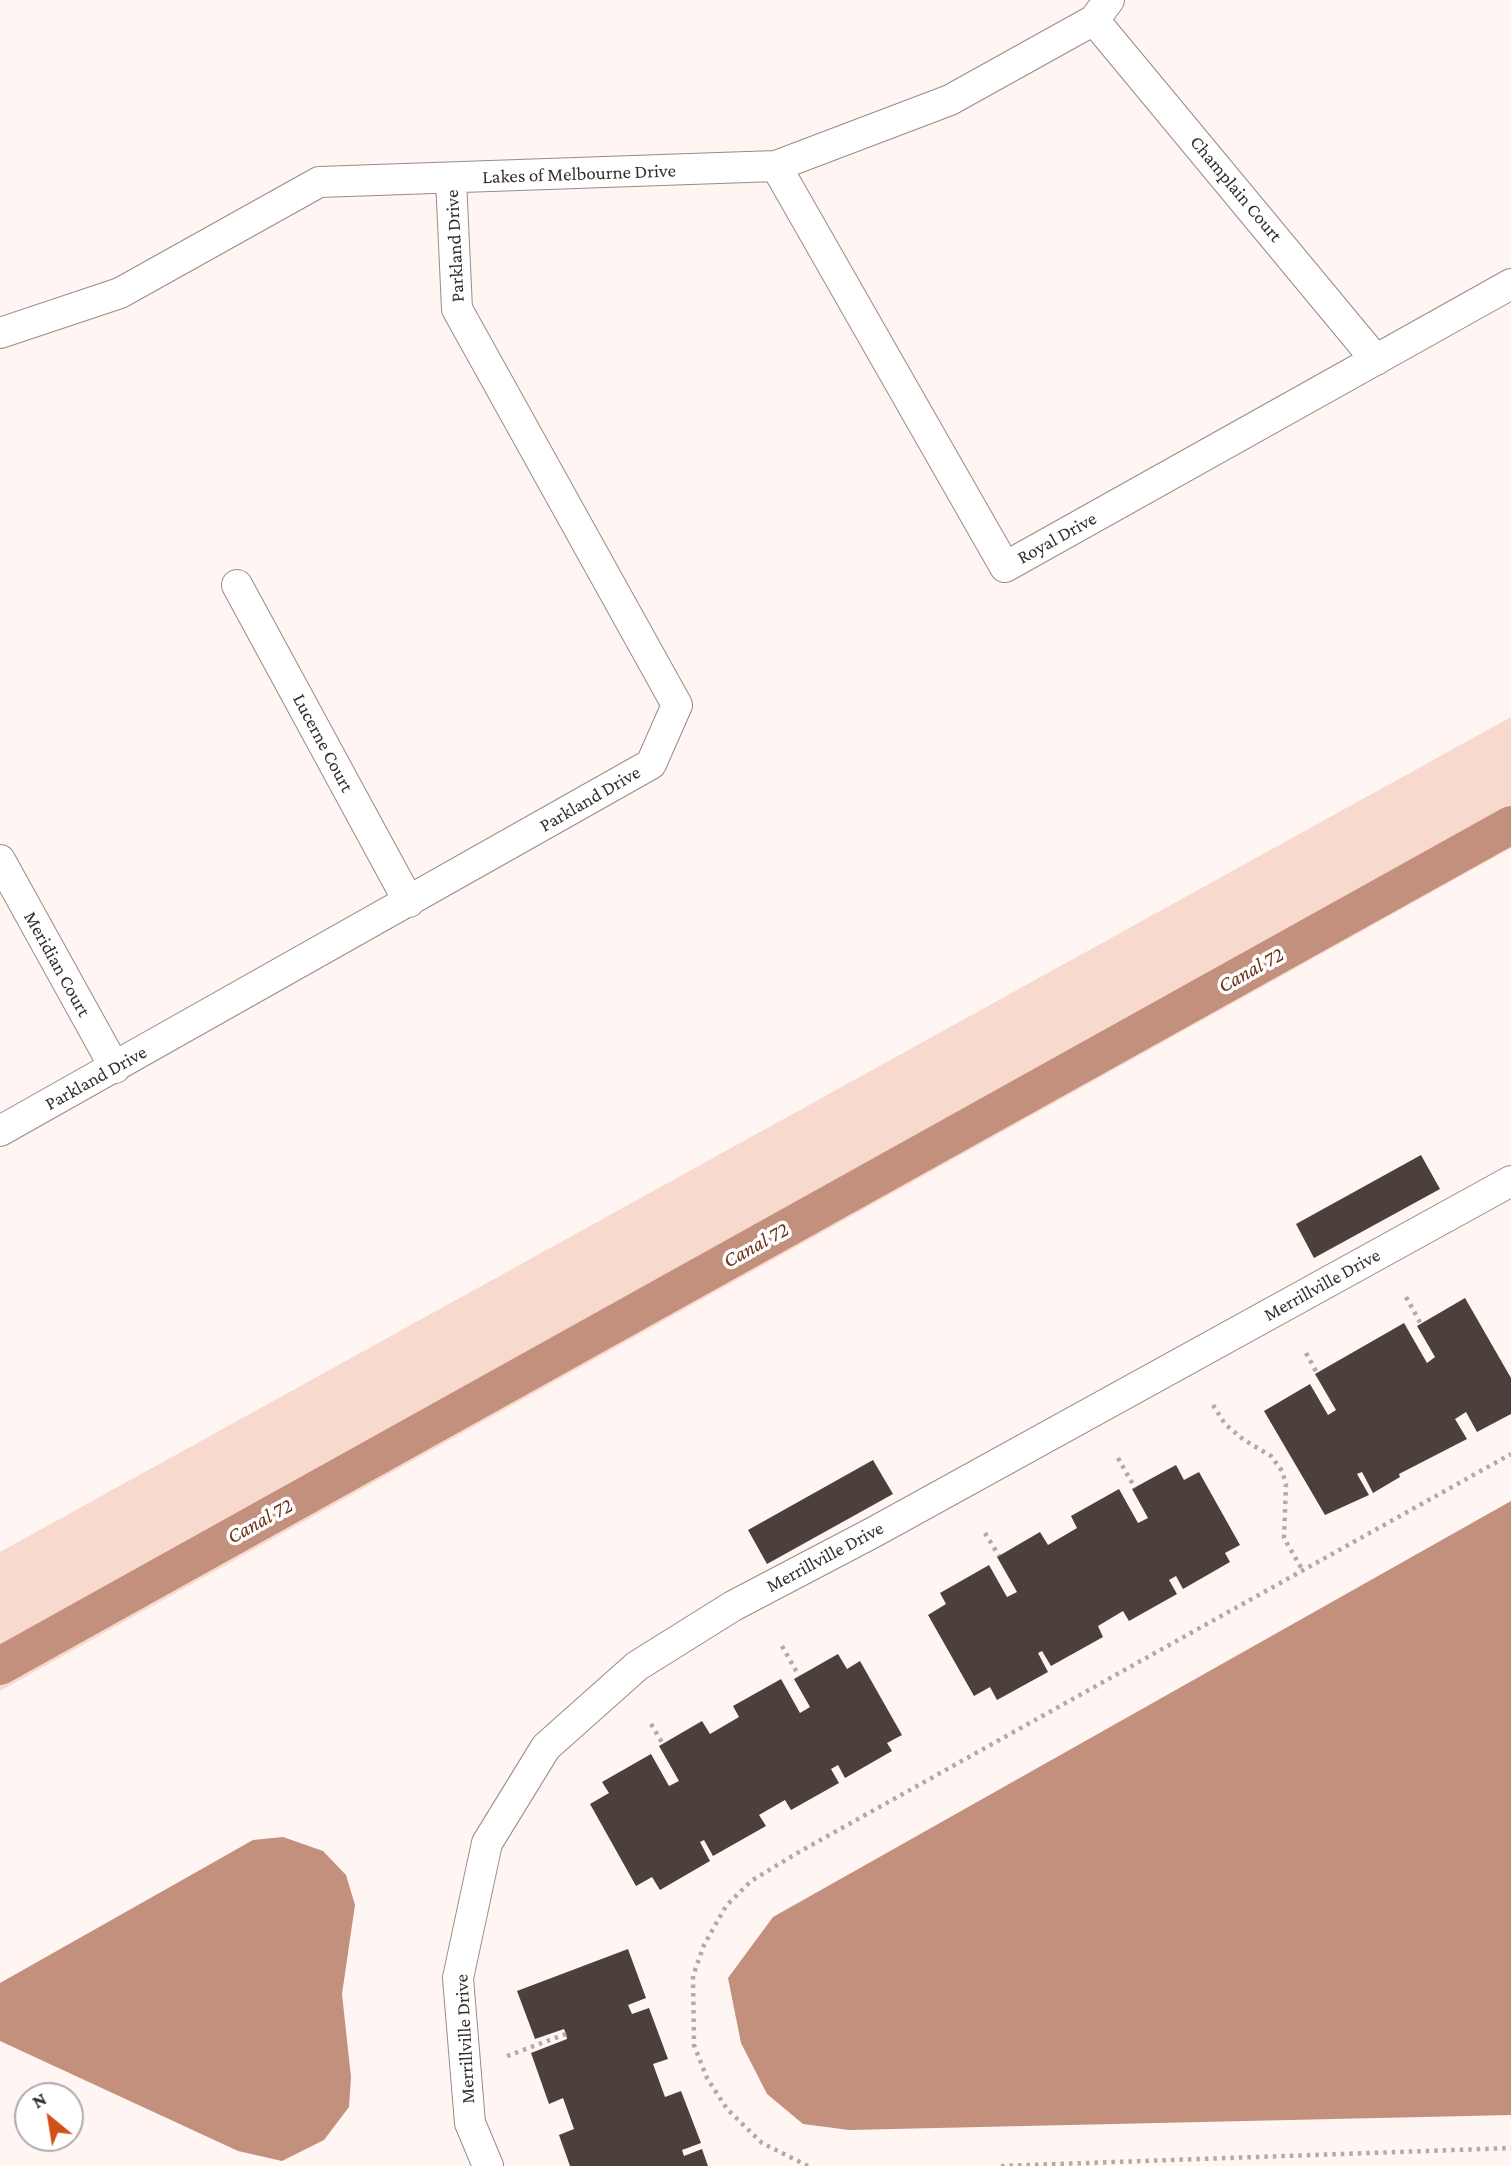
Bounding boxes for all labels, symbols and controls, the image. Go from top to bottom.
street label: Champlain Court [1185,131,1287,247]
street label: Lakes of Melbourne Drive [482,159,676,189]
street label: Parkland Drive [441,189,469,303]
street label: Royal Drive [1013,507,1101,569]
street label: Lucerne Court [288,690,358,796]
street label: Parkland Drive [536,761,644,837]
street label: Meridian Court [19,907,95,1021]
water label: Canal 72 [1214,942,1288,998]
street label: Parkland Drive [41,1041,151,1115]
water label: Canal 72 [719,1217,793,1273]
street label: Merrillville Drive [1260,1244,1384,1326]
water label: Canal 72 [223,1493,297,1549]
street label: Merrillville Drive [762,1517,888,1597]
street label: Merrillville Drive [450,1974,480,2104]
north arrow [14,2082,84,2152]
text: N [28,2088,50,2112]

